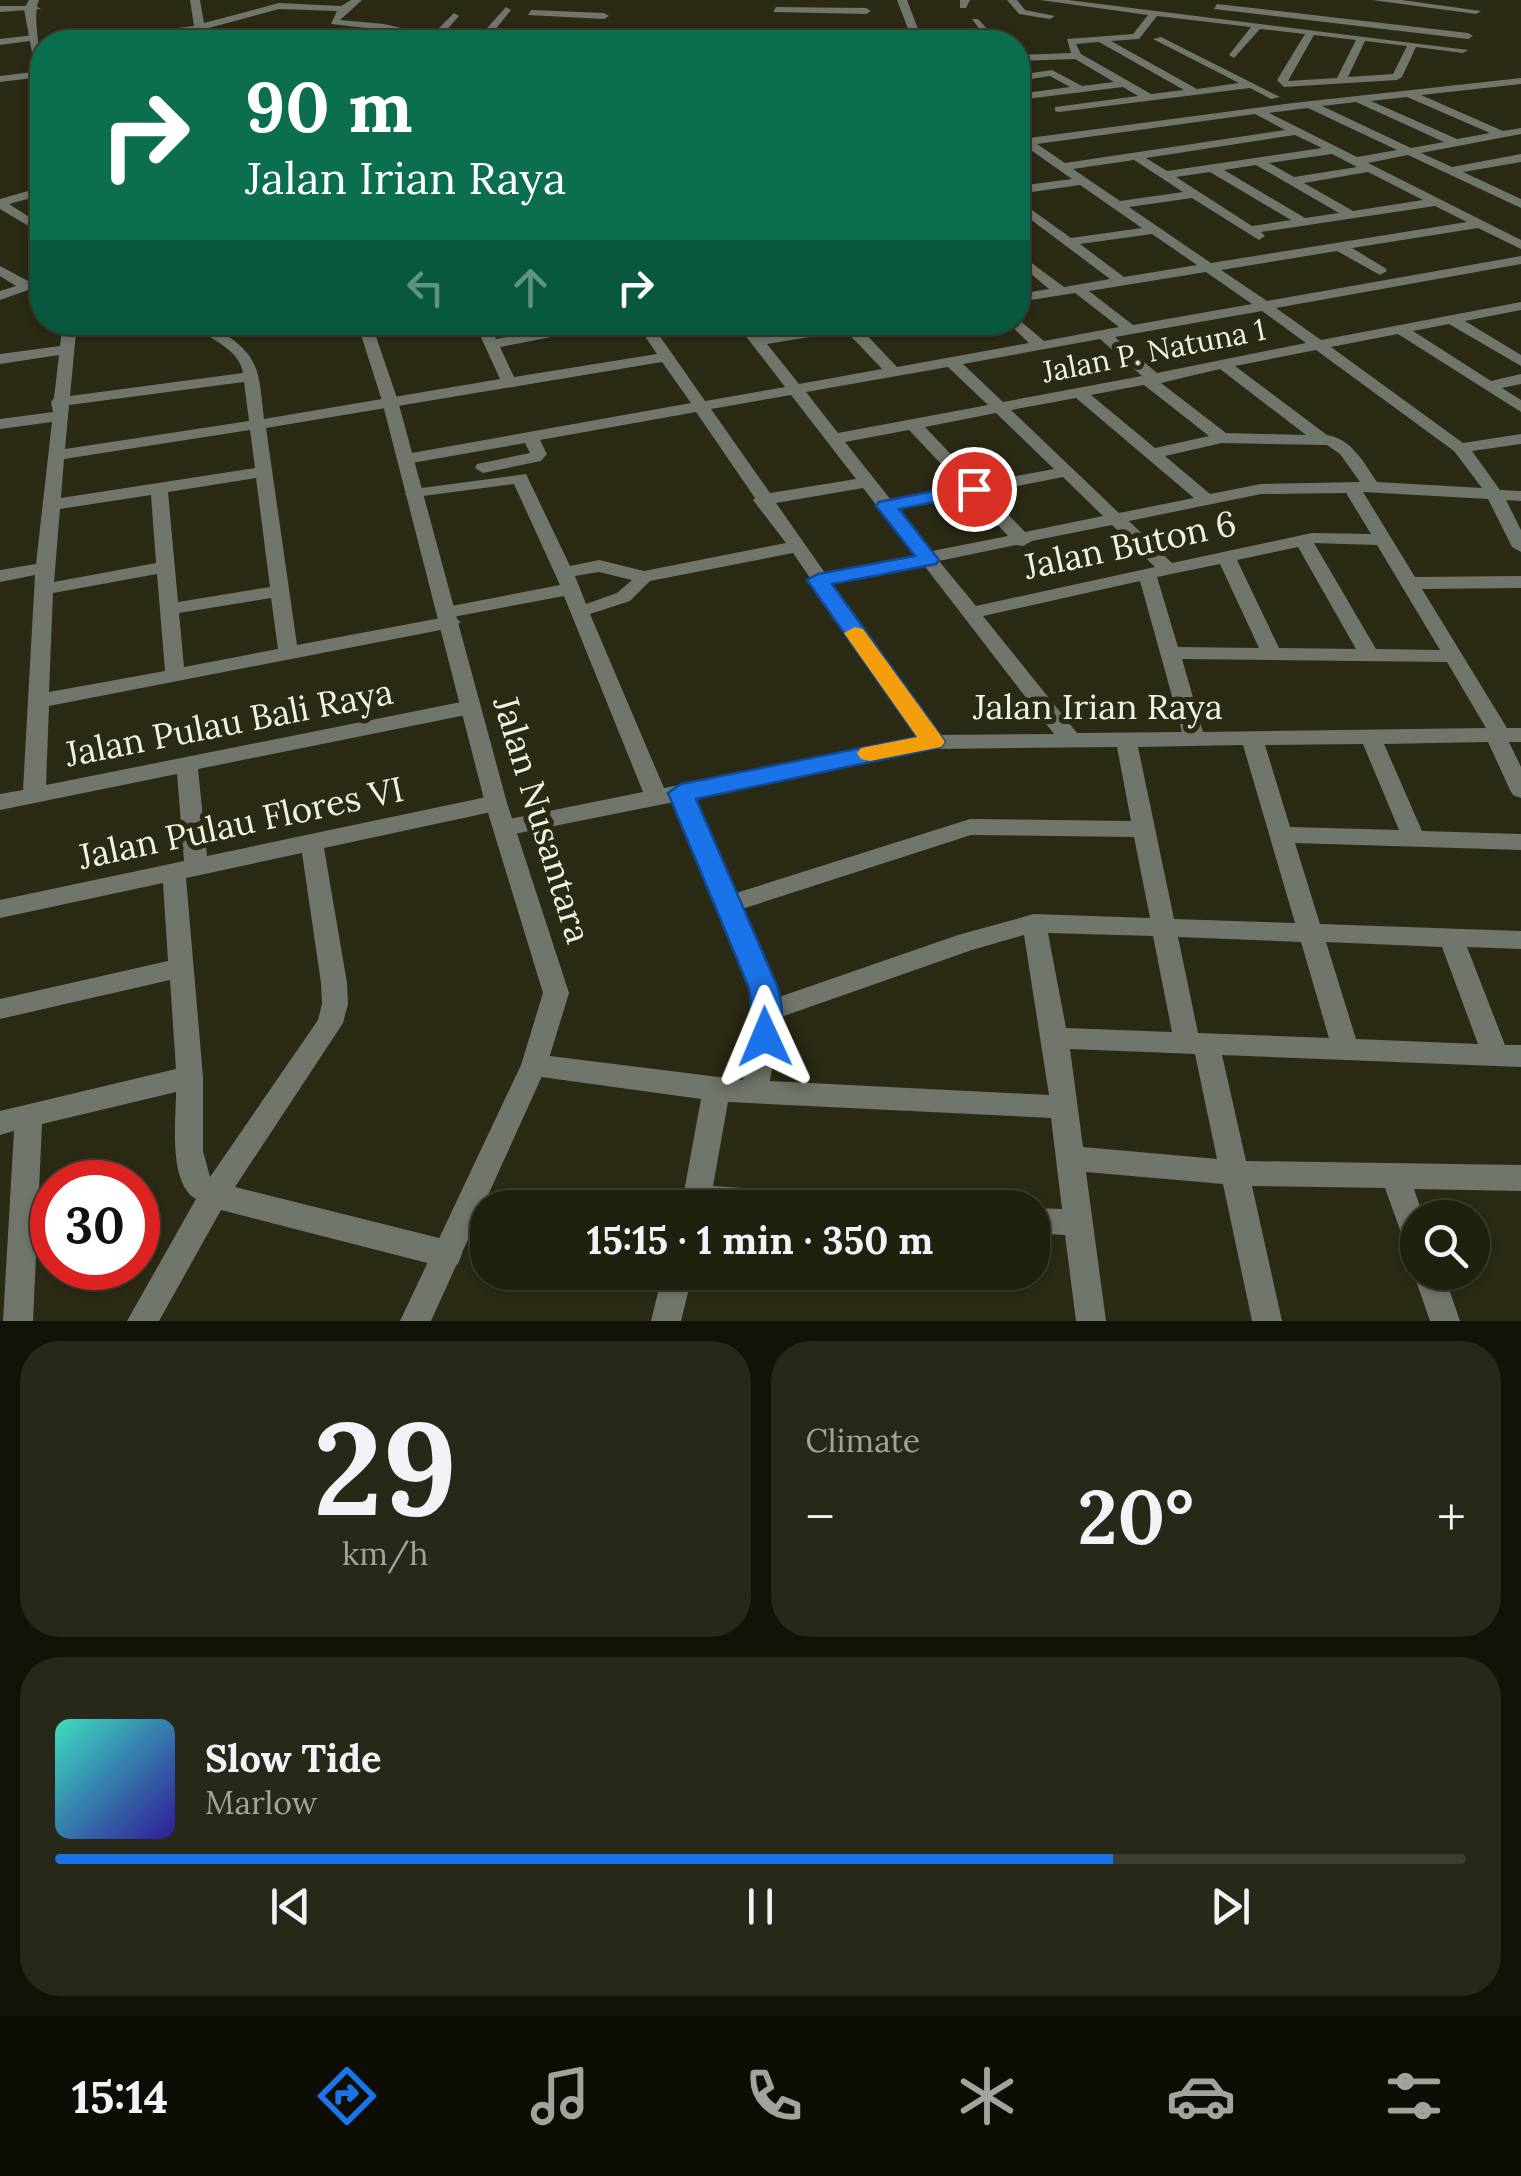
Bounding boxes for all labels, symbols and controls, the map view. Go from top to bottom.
text: 90 m [245,62,413,151]
icon: right [80,70,210,200]
text: Jalan Irian Raya [245,149,566,206]
icon: left [398,260,453,315]
icon: ahead [503,260,558,315]
icon: right [608,260,663,315]
street label: Jalan P. Natuna 1 [1038,310,1269,391]
pin [932,447,1017,532]
icon: arrive [947,462,1002,517]
street label: Jalan Buton 6 [1019,500,1240,589]
street label: Jalan Pulau Bali Raya [60,669,397,777]
street label: Jalan Irian Raya [972,684,1223,729]
street label: Jalan Nusantara [483,690,601,949]
street label: Jalan Pulau Flores VI [73,766,408,879]
position arrow [713,985,817,1089]
speed limit sign: 30 [30,1160,160,1290]
map controls [1400,1200,1490,1290]
button: search [1400,1200,1490,1290]
text: 15:15 · 1 min · 350 m [587,1216,933,1264]
text: 29 [313,1384,457,1551]
text: Climate [806,1420,920,1461]
text: 20° [1078,1469,1194,1565]
text: − [806,1482,835,1552]
text: + [1437,1482,1466,1552]
text: km/h [342,1533,428,1574]
text: Slow Tide [205,1734,382,1782]
text: Marlow [205,1782,317,1823]
icon: previous [263,1879,318,1934]
icon: pause [733,1879,788,1934]
icon: next [1203,1879,1258,1934]
icon: directions [312,2061,382,2131]
icon: music [525,2061,595,2131]
icon: phone [739,2061,809,2131]
icon: climate [952,2061,1022,2131]
icon: car [1166,2061,1236,2131]
icon: filters [1379,2061,1449,2131]
text: 15:14 [72,2068,168,2125]

